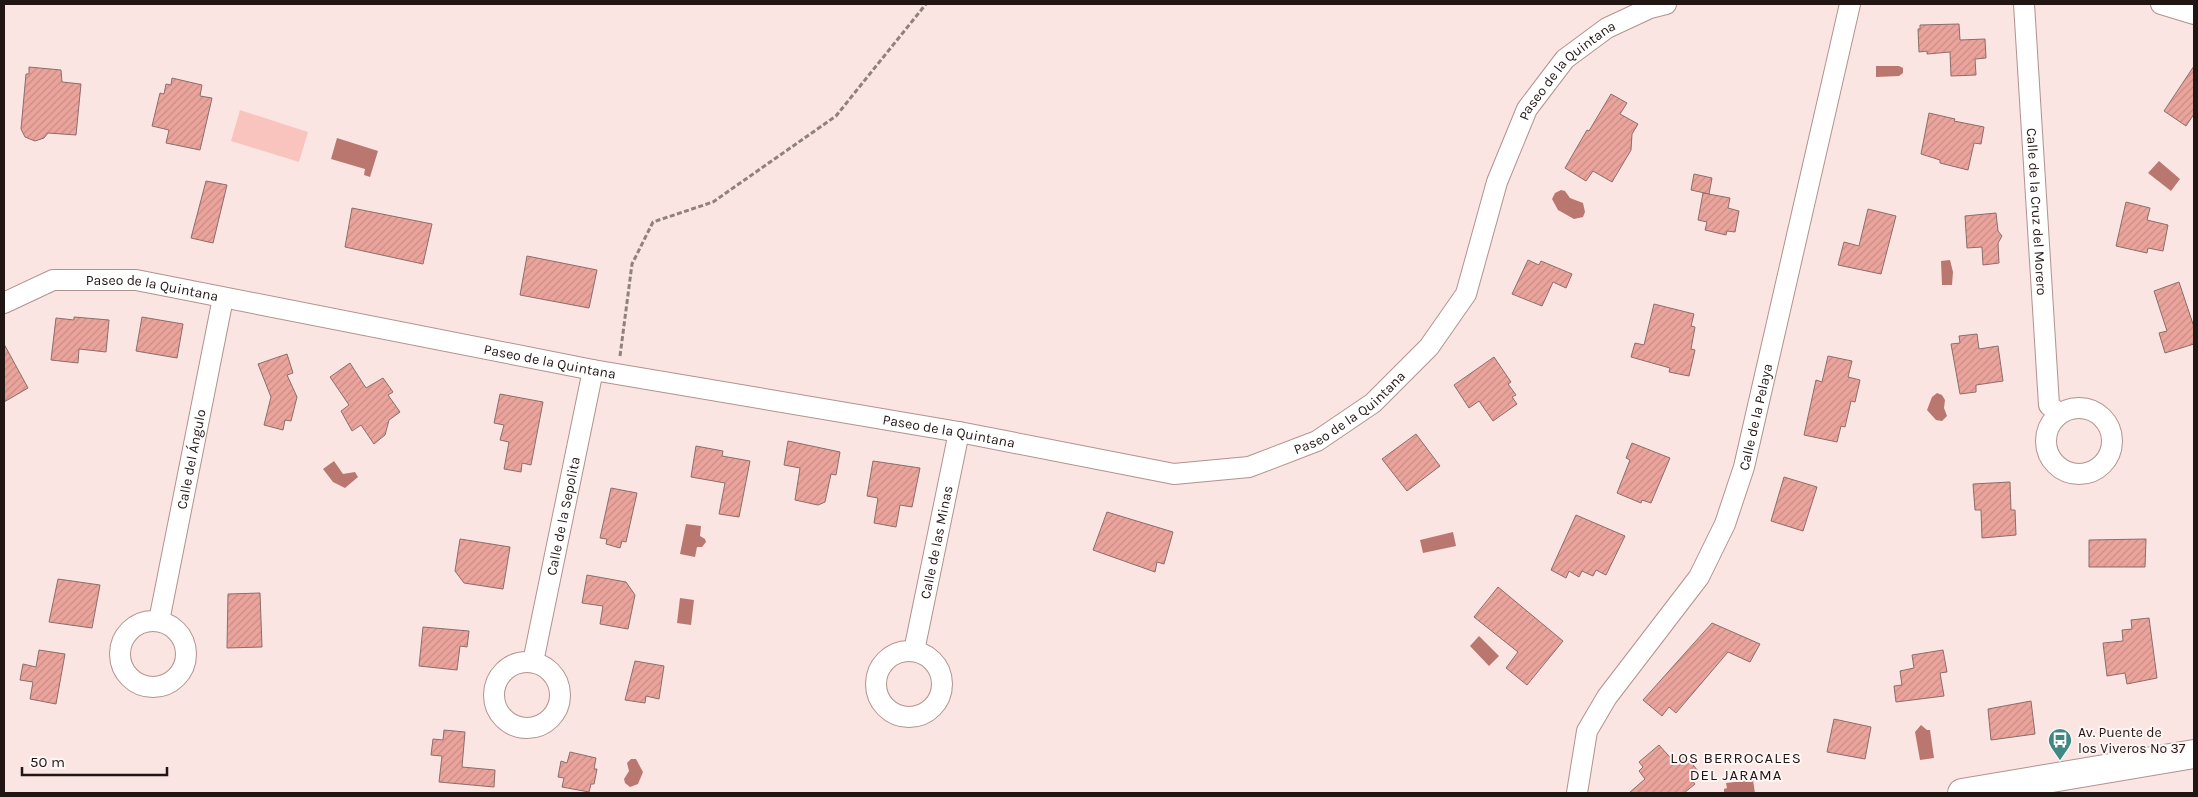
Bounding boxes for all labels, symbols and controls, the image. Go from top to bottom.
street label: Paseo de la Quintana [1515,17,1618,122]
street label: Calle de la Cruz del Morero [2023,127,2051,296]
street label: Paseo de la Quintana [86,271,220,305]
street label: Paseo de la Quintana [482,340,617,382]
street label: Calle de la Pelaya [1735,362,1776,472]
street label: Paseo de la Quintana [1291,367,1409,458]
street label: Calle del Ángulo [173,408,209,511]
street label: Paseo de la Quintana [881,411,1017,451]
street label: Calle de la Sepolita [542,455,584,577]
street label: Calle de las Minas [916,484,956,601]
place label: Av. Puente de los Viveros Nº 37 [2078,724,2186,757]
bus stop icon: Av. Puente de los Viveros Nº 37 [2047,727,2073,761]
scale bar [22,744,168,776]
district label: LOS BERROCALES DEL JARAMA [1670,749,1802,784]
text: 50 m [30,753,65,771]

